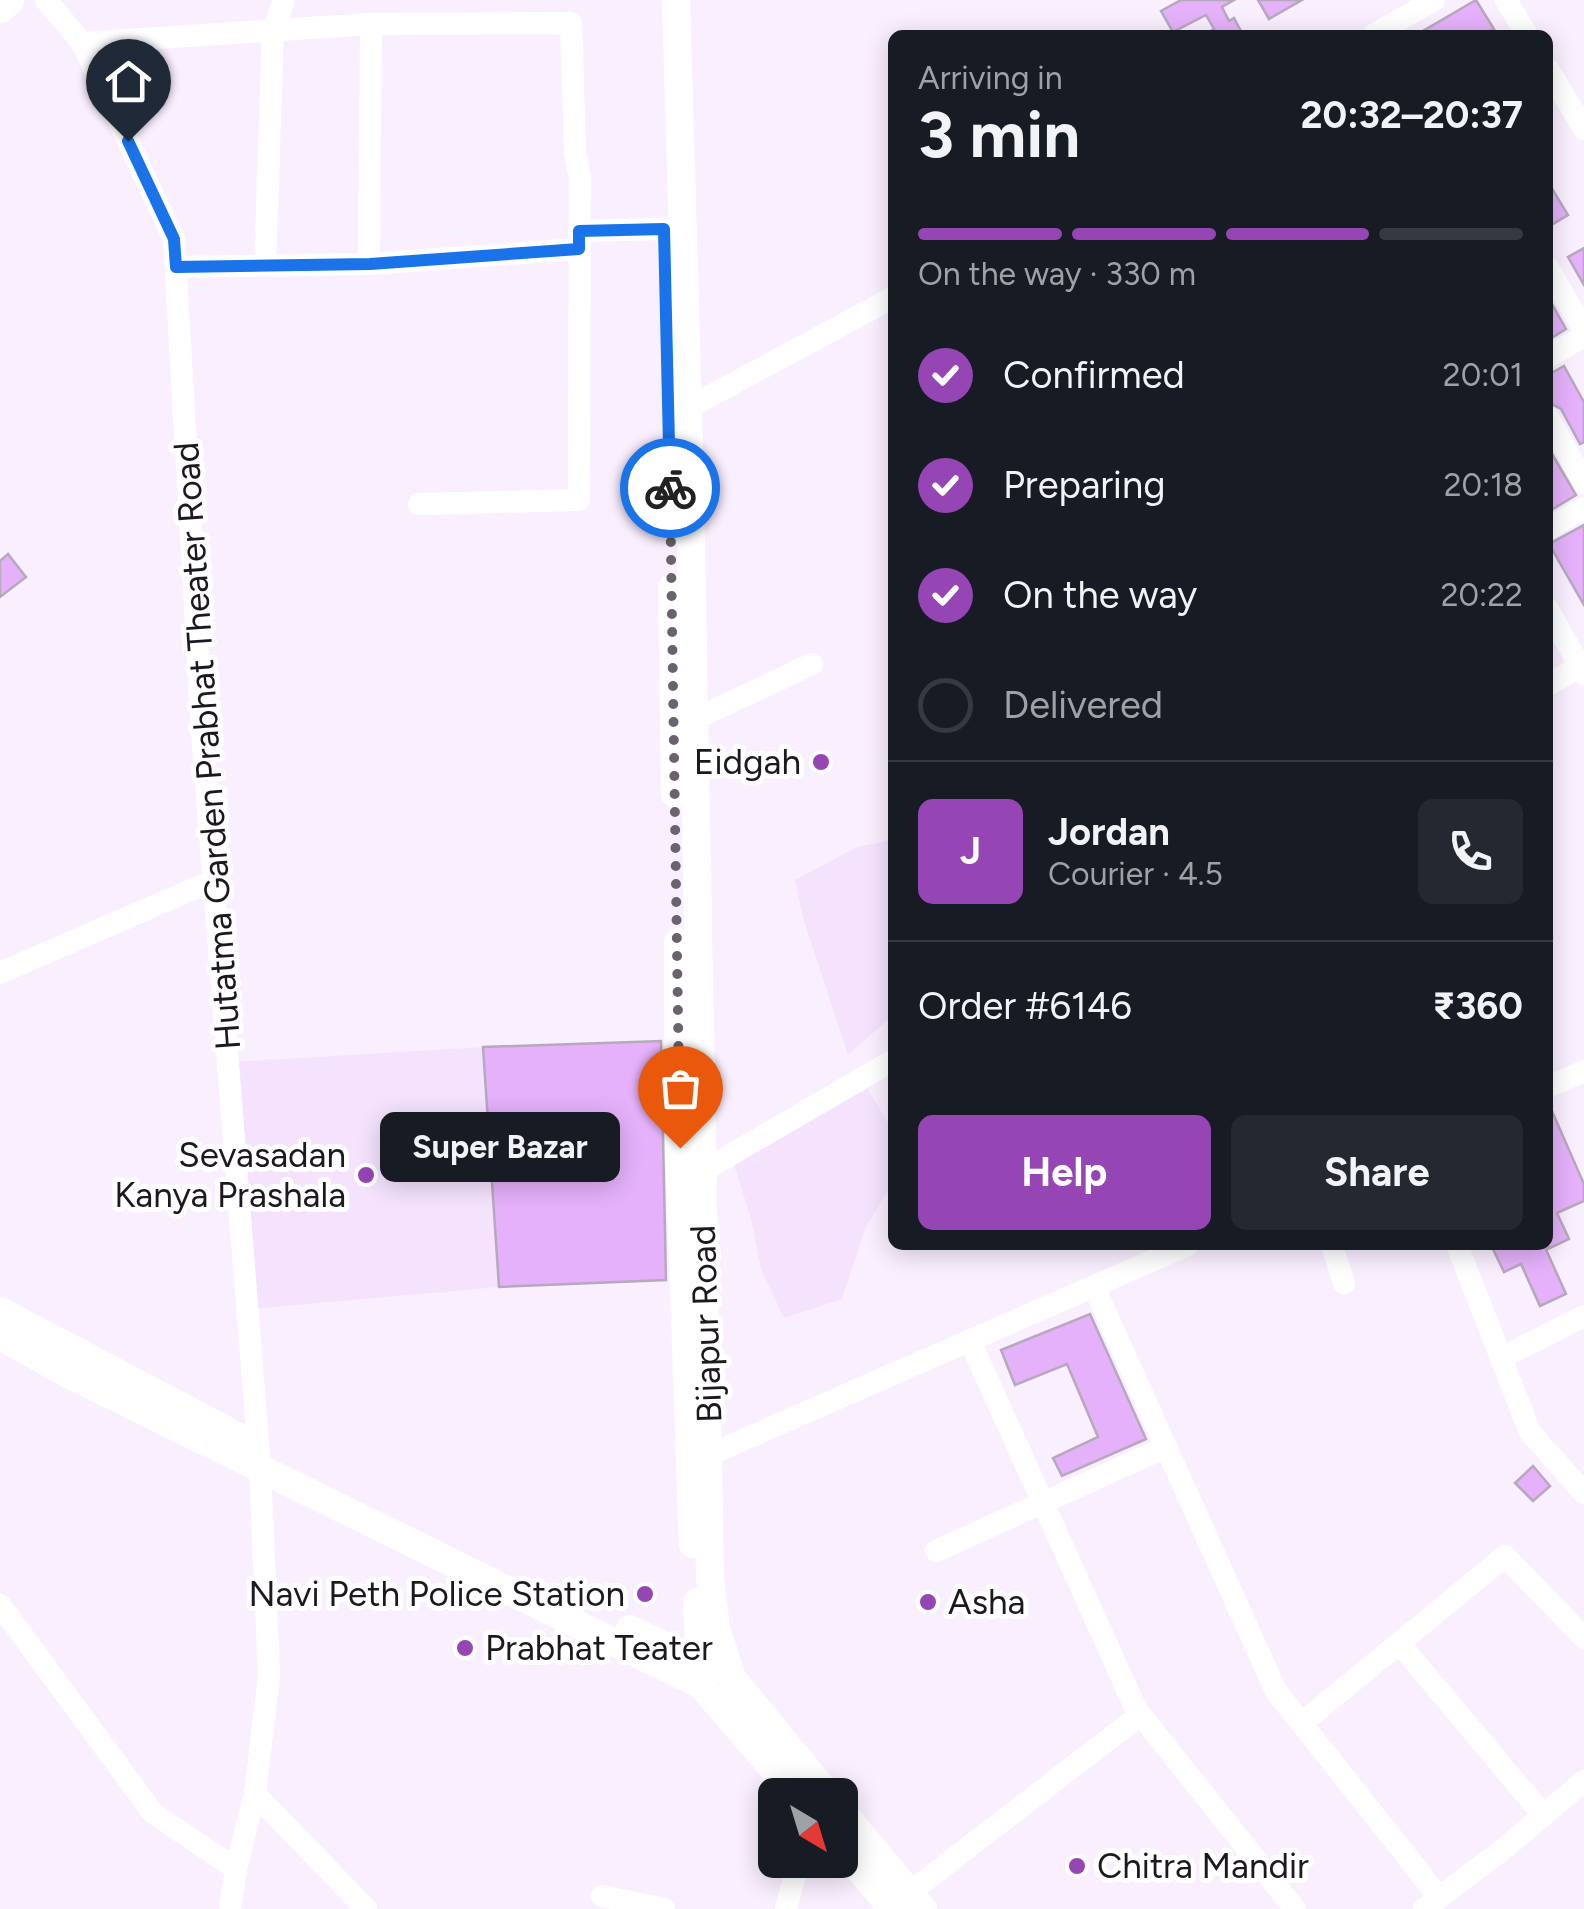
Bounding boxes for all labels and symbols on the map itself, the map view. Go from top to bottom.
pin [86,39,171,142]
courier [620,438,720,538]
street label: Hutatma Garden Prabhat Theater Road [165,441,249,1051]
place label: Eidgah [694,741,801,783]
marker: Eidgah [810,751,832,773]
pin [638,1046,723,1149]
callout: Super Bazar [380,1113,620,1183]
place label: Sevasadan Kanya Prashala [114,1134,346,1216]
marker: Sevasadan Kanya Prashala [355,1164,377,1186]
street label: Bijapur Road [682,1224,730,1424]
place label: Navi Peth Police Station [249,1573,625,1615]
place label: Asha [948,1581,1025,1623]
marker: Navi Peth Police Station [634,1583,656,1605]
marker: Asha [917,1591,939,1613]
place label: Prabhat Teater [485,1627,713,1669]
marker: Prabhat Teater [454,1637,476,1659]
north arrow [758,1778,858,1878]
place label: Chitra Mandir [1097,1845,1309,1887]
marker: Chitra Mandir [1066,1855,1088,1877]

